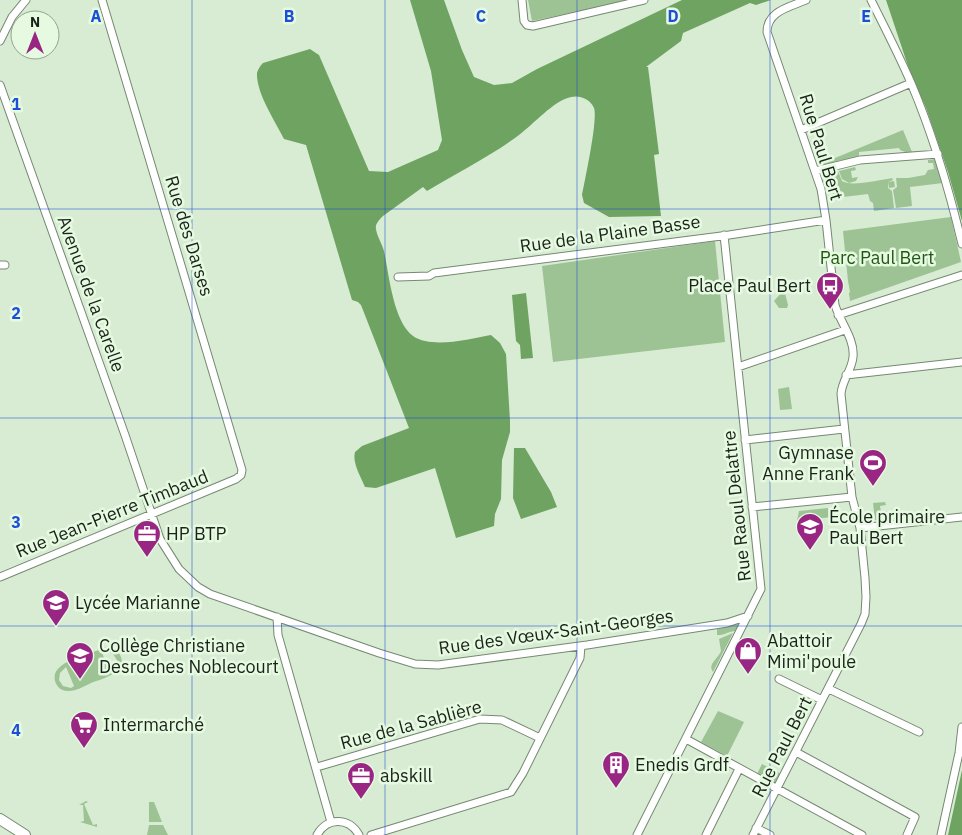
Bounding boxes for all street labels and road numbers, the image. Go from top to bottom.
street label: Rue Paul Bert [794,91,849,203]
street label: Rue des Darses [160,173,219,299]
street label: Rue de la Plaine Basse [518,209,702,258]
street label: Avenue de la Carelle [53,213,130,375]
street label: Rue Raoul Delattre [717,429,756,583]
street label: Rue Jean-Pierre Timbaud [12,464,211,563]
street label: Rue des Vœux-Saint-Georges [437,604,675,659]
street label: Rue Paul Bert [746,692,817,801]
street label: Rue de la Sablière [338,695,484,754]

